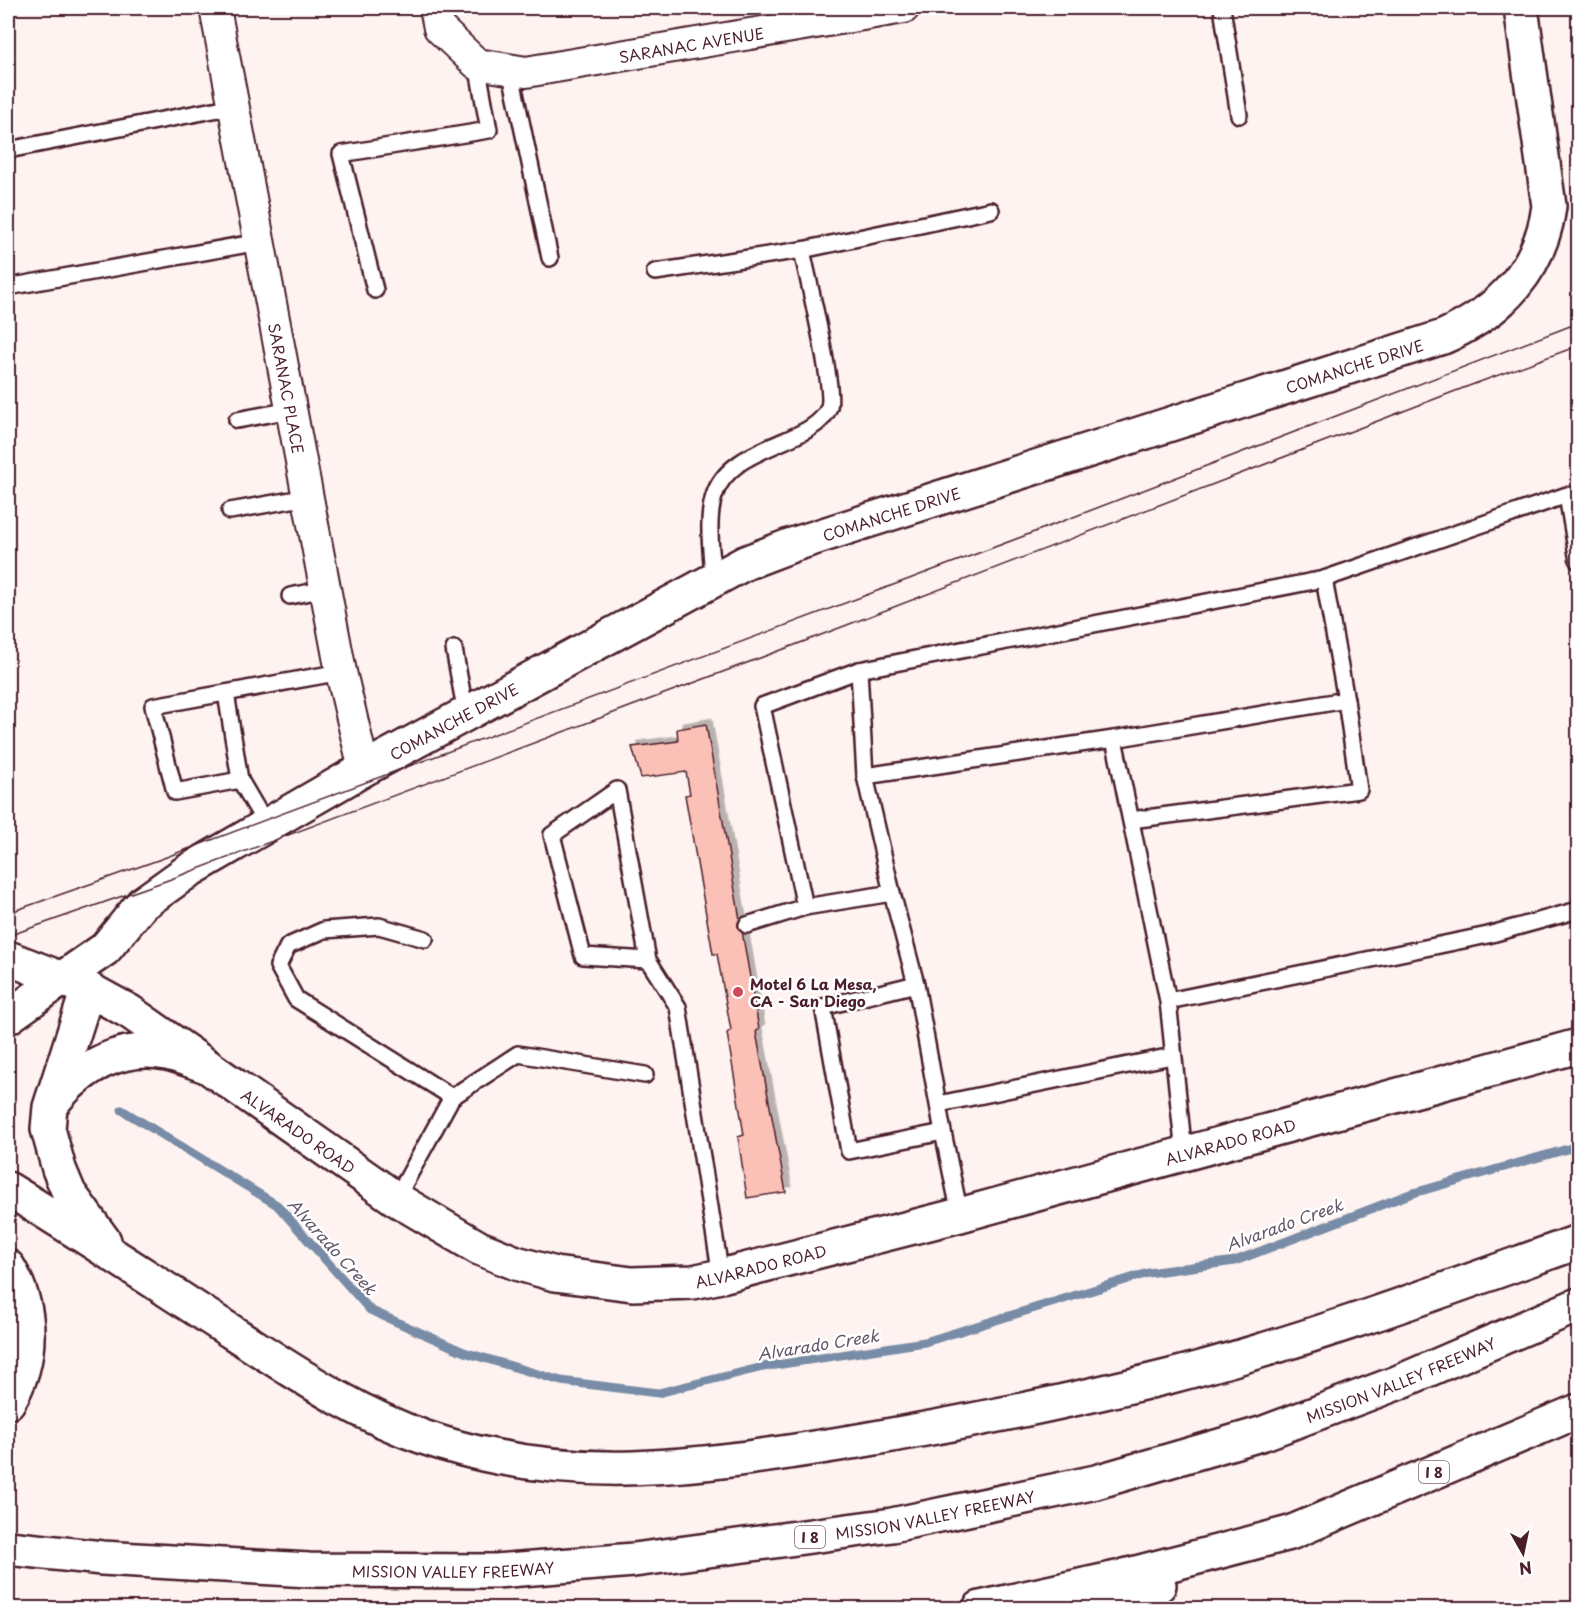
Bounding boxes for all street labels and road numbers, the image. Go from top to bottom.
street label: SARANAC AVENUE [617,20,766,68]
street label: SARANAC PLACE [263,321,311,456]
street label: COMANCHE DRIVE [1282,333,1426,398]
street label: COMANCHE DRIVE [819,481,963,546]
street label: COMANCHE DRIVE [385,676,522,765]
street label: ALVARADO ROAD [237,1083,360,1179]
street label: ALVARADO ROAD [1162,1112,1298,1170]
street label: ALVARADO ROAD [693,1238,829,1293]
street label: MISSION VALLEY FREEWAY [1302,1330,1499,1428]
road number: I 8 [1419,1461,1449,1483]
street label: MISSION VALLEY FREEWAY [834,1484,1037,1544]
road number: I 8 [795,1526,825,1548]
street label: MISSION VALLEY FREEWAY [352,1555,556,1583]

